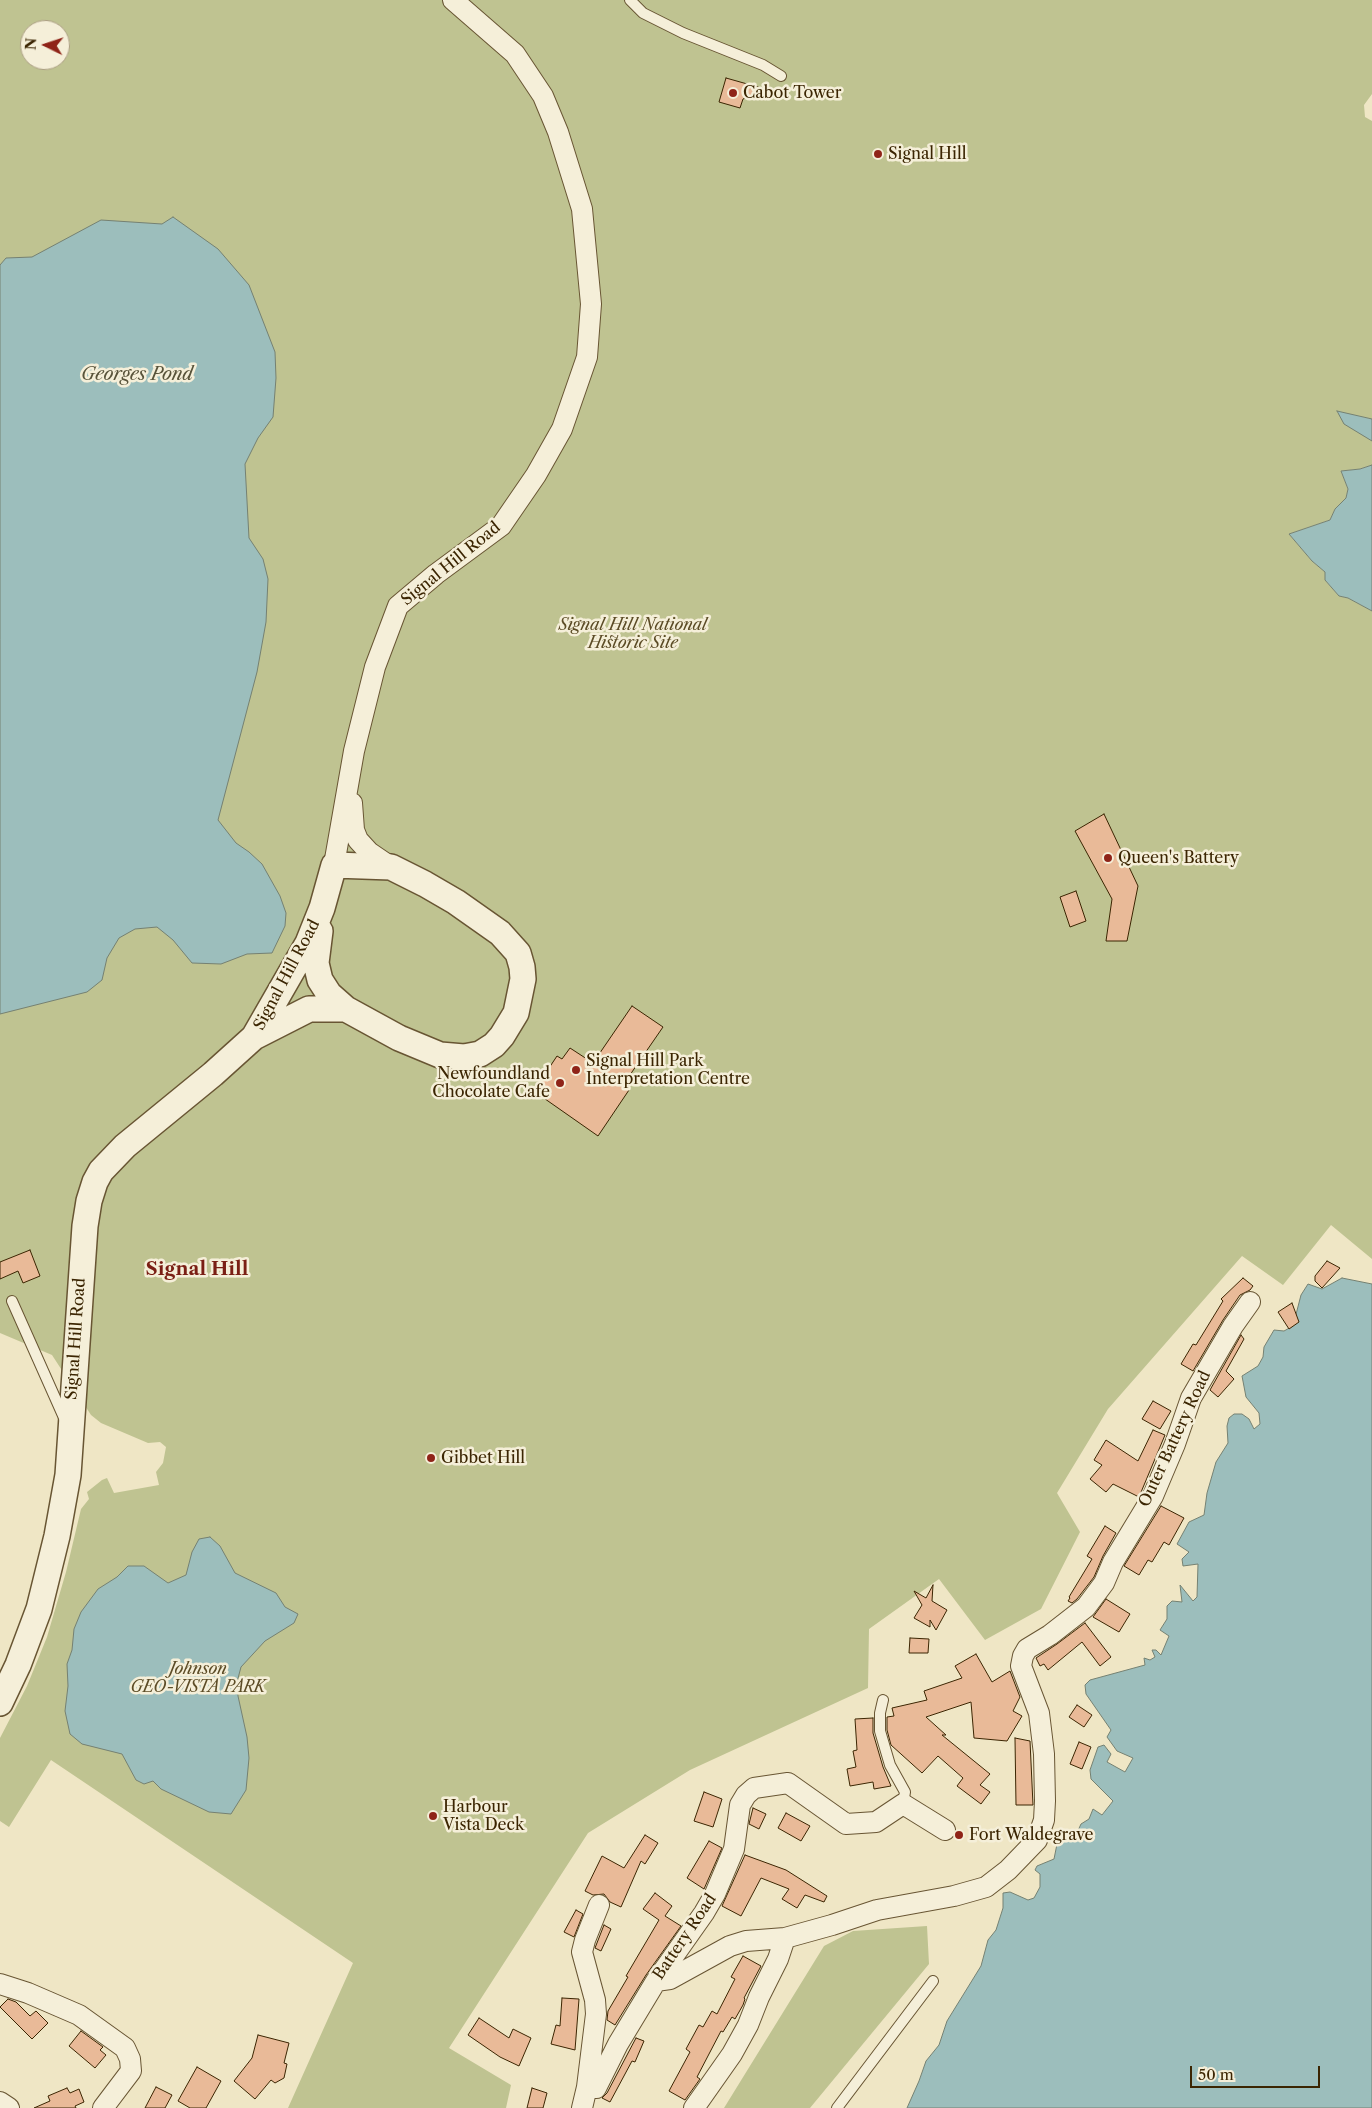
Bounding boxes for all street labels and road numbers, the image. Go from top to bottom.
street label: Signal Hill Road [397,518,505,610]
street label: Signal Hill Road [250,917,324,1033]
street label: Signal Hill Road [62,1277,90,1401]
street label: Outer Battery Road [1135,1368,1215,1510]
street label: Battery Road [649,1890,721,1984]

